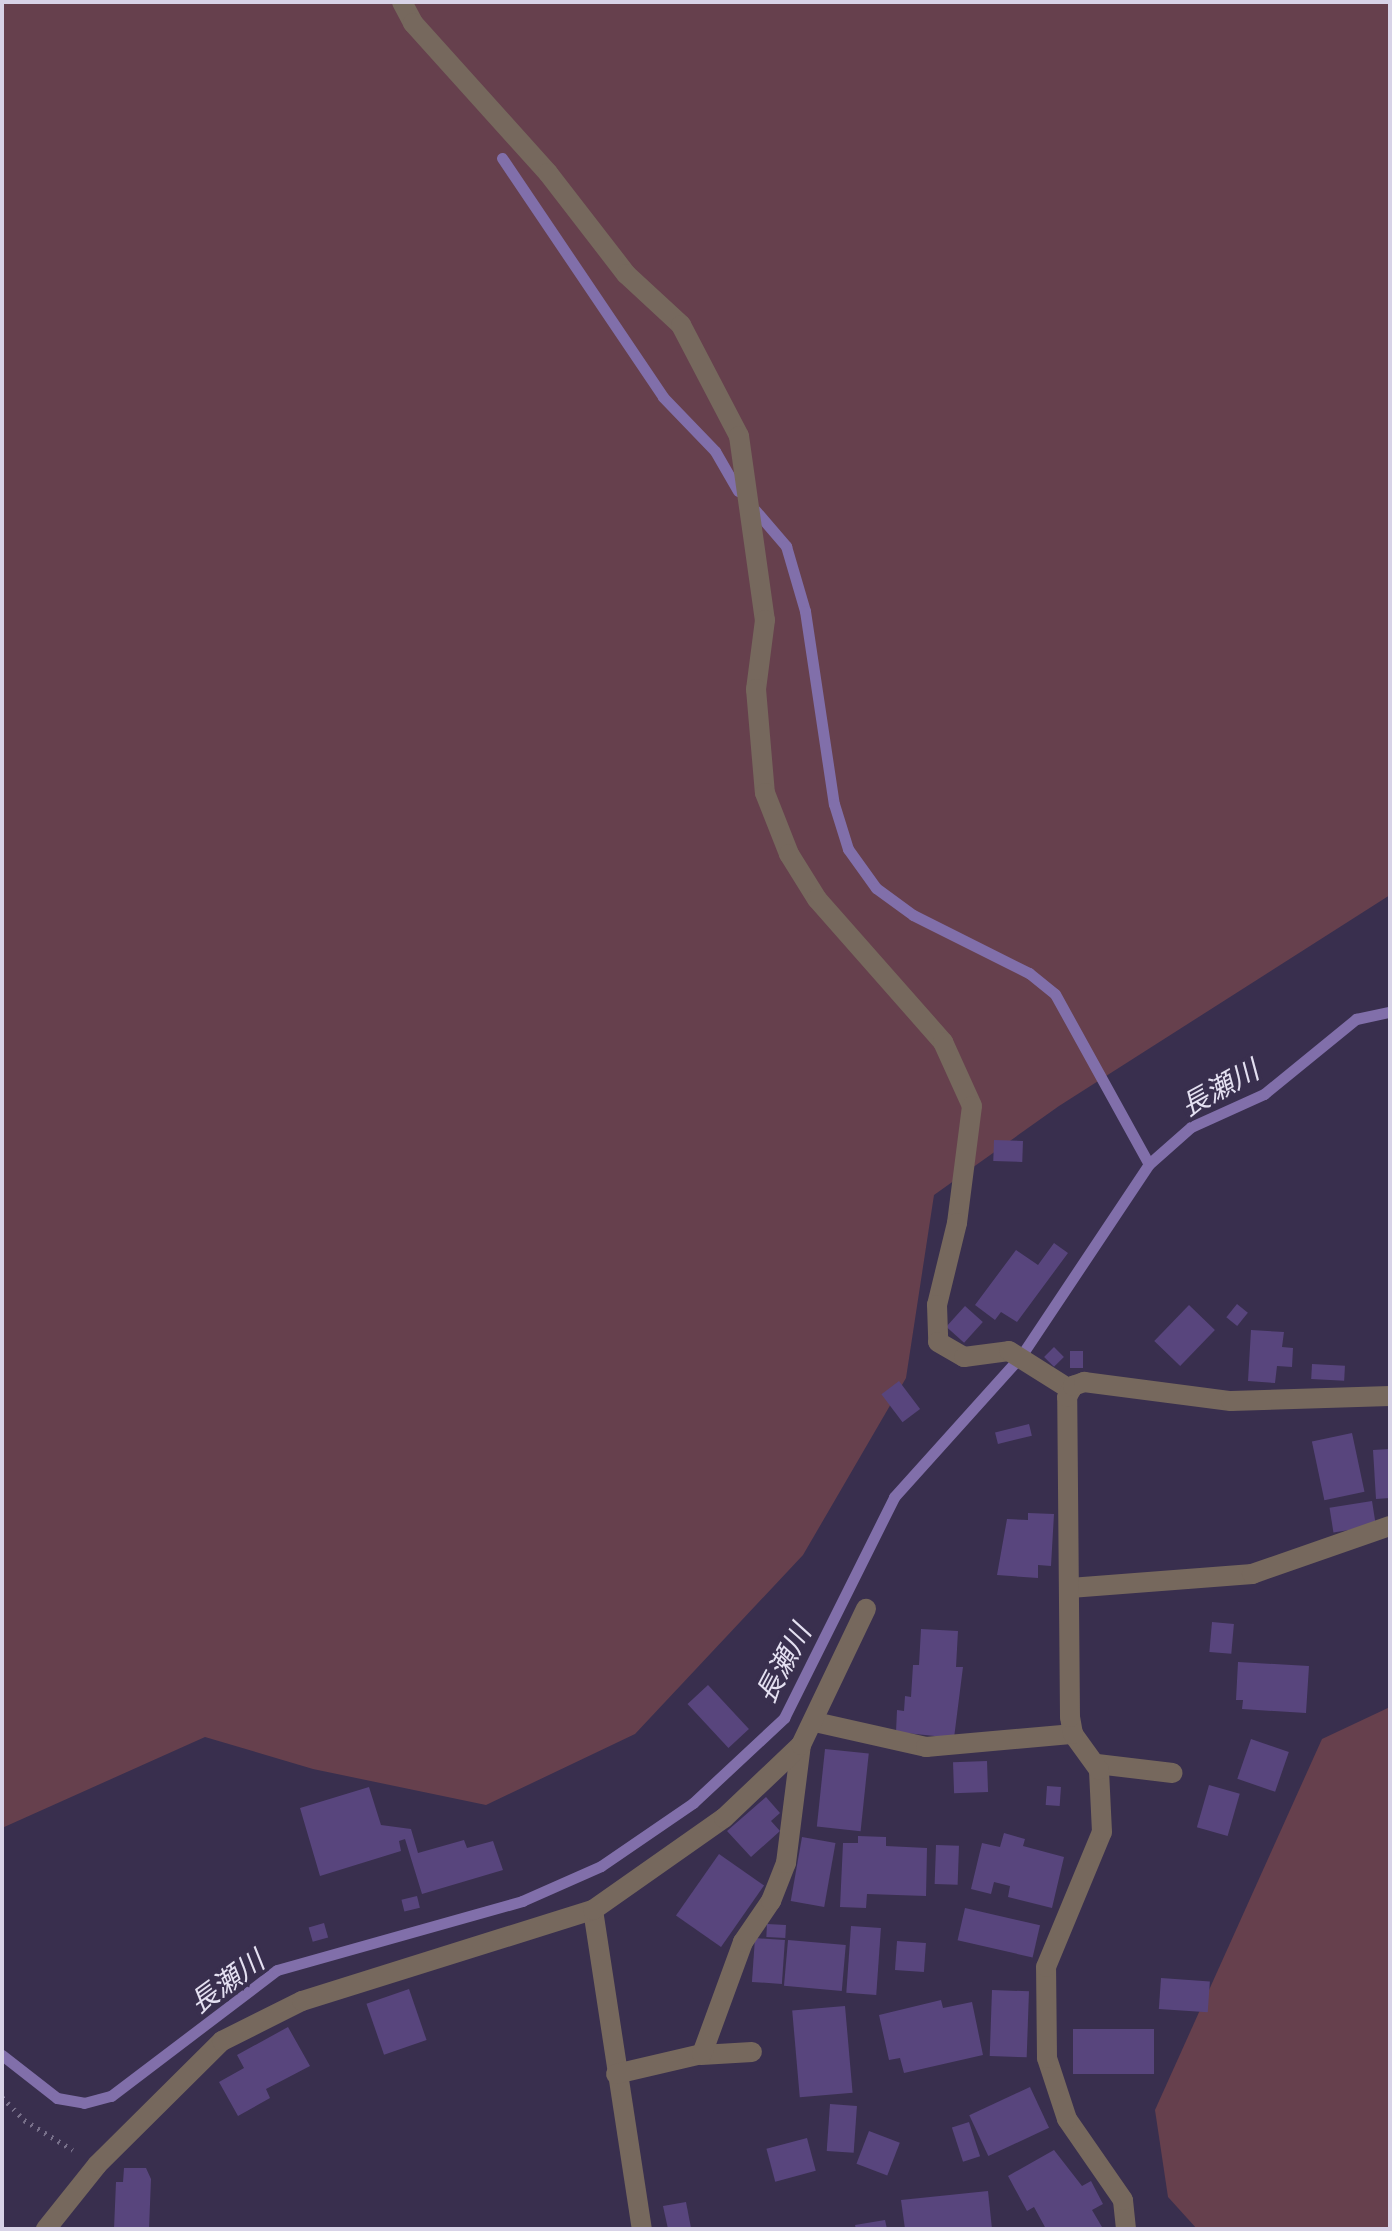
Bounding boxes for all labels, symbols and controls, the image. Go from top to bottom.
water label: 長瀬川 [1174,1052,1264,1122]
water label: 長瀬川 [747,1618,817,1708]
water label: 長瀬川 [182,1943,270,2019]

